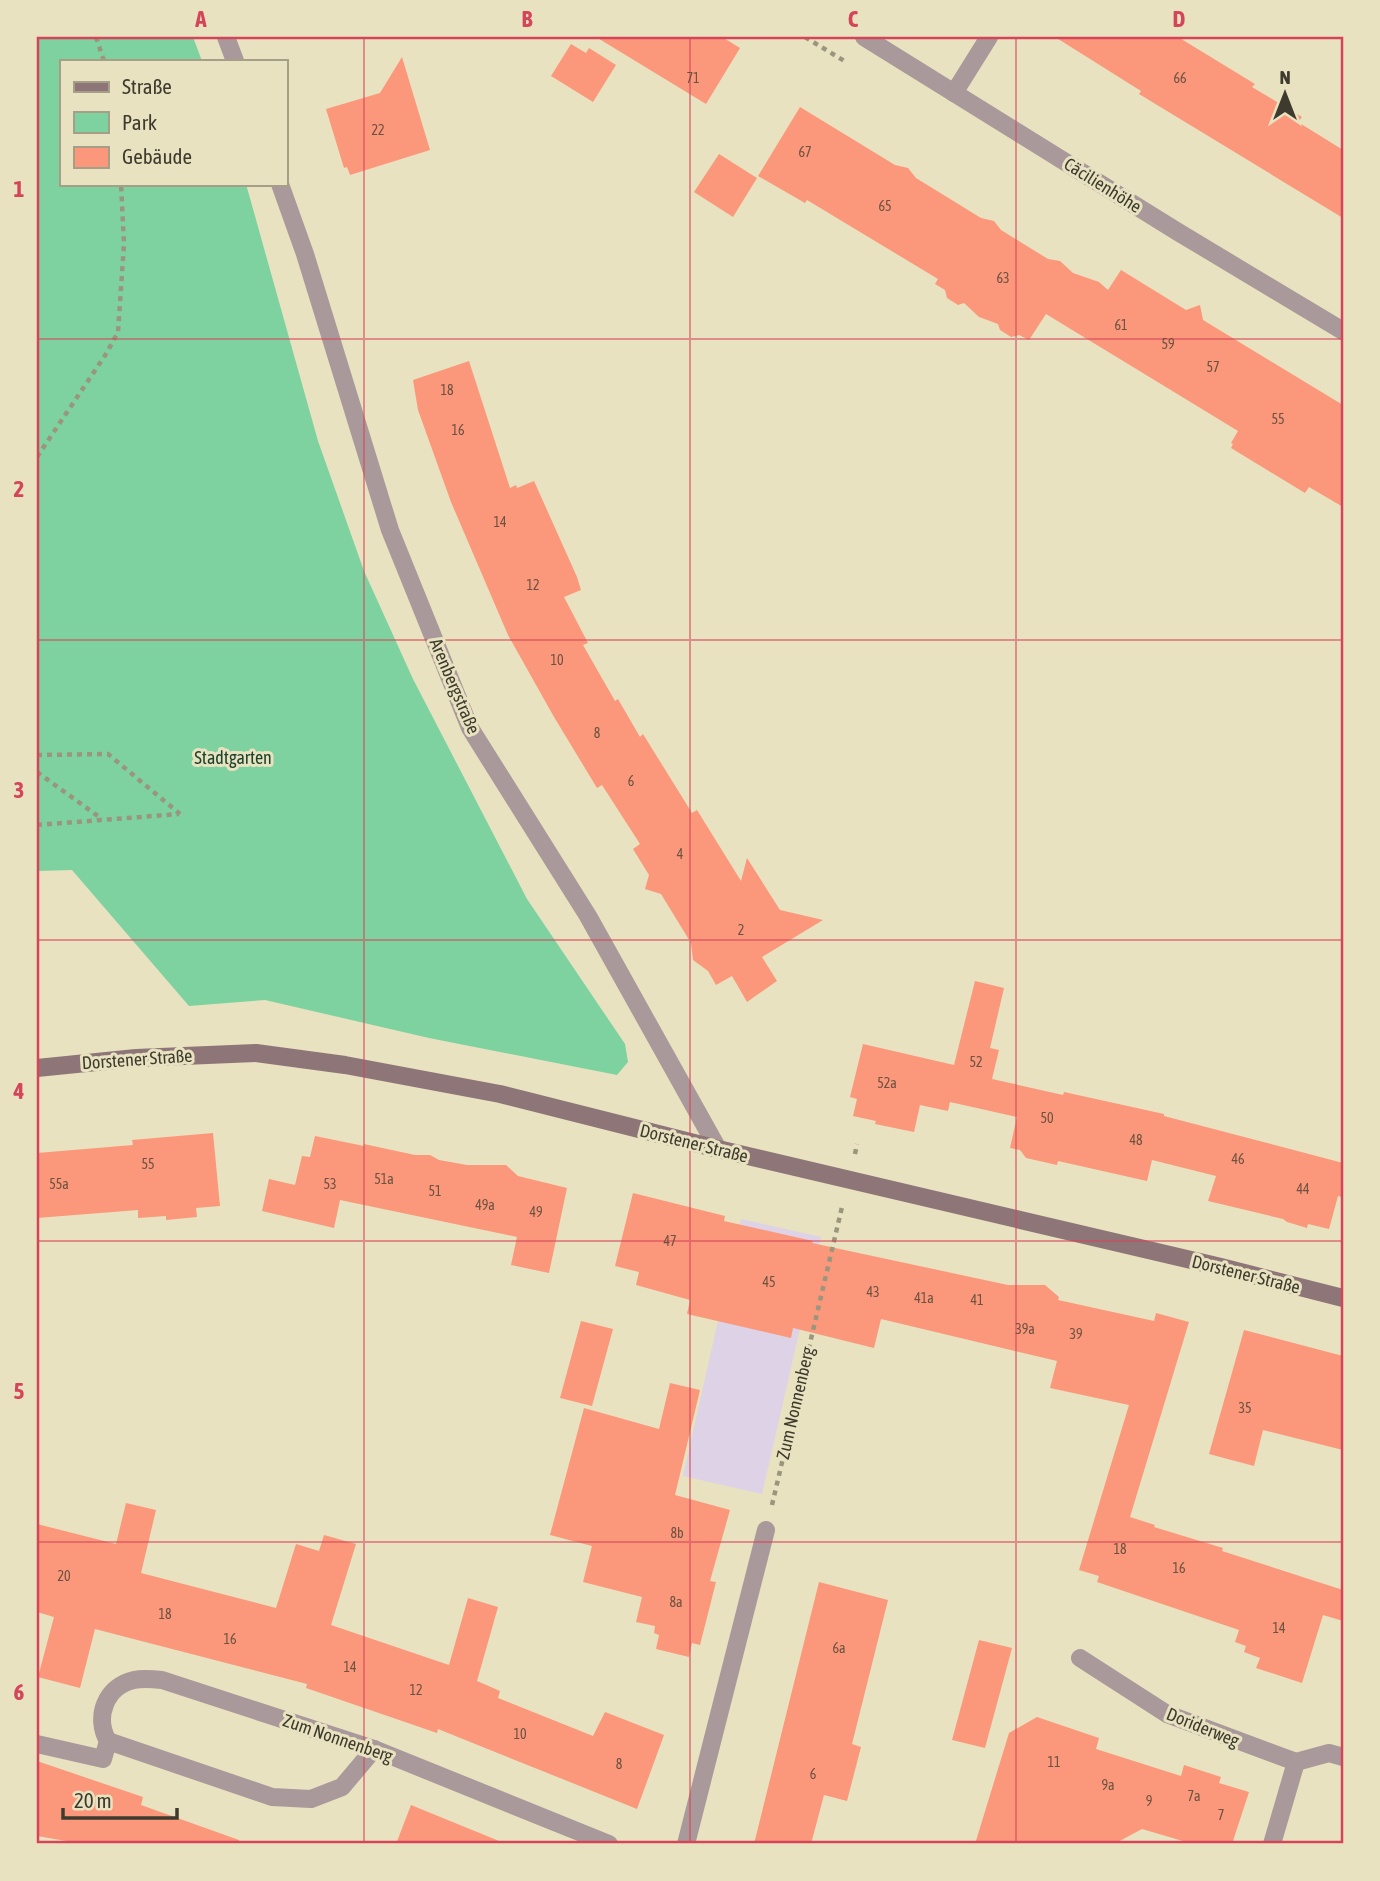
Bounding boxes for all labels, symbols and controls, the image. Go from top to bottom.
text: A [194,6,207,32]
text: B [522,6,533,32]
text: C [848,6,859,32]
text: D [1173,6,1186,32]
legend [60,60,287,186]
north arrow [1250,60,1320,130]
text: N [1279,66,1291,88]
house number: 71 [686,70,700,86]
house number: 66 [1173,70,1187,86]
text: Straße [122,74,172,98]
text: Park [122,110,157,134]
house number: 22 [371,122,385,138]
text: Gebäude [122,144,192,168]
house number: 67 [798,144,812,160]
street label: Cäcilienhöhe [1060,153,1146,217]
text: 1 [14,176,25,202]
house number: 65 [878,198,892,214]
house number: 63 [996,270,1010,286]
house number: 61 [1114,317,1128,333]
house number: 59 [1161,336,1175,352]
house number: 57 [1206,359,1220,375]
house number: 18 [440,382,454,398]
house number: 55 [1271,411,1285,427]
house number: 16 [451,422,465,438]
text: 2 [14,476,24,502]
house number: 14 [493,514,507,530]
house number: 12 [526,577,540,593]
street label: Arenbergstraße [425,635,485,737]
house number: 10 [550,652,564,668]
house number: 8 [594,725,601,741]
park label: Stadtgarten [194,747,272,768]
house number: 6 [628,773,635,789]
text: 3 [14,777,24,803]
house number: 4 [677,846,684,862]
house number: 2 [738,922,744,938]
street label: Dorstener Straße [81,1045,193,1073]
house number: 52 [969,1054,983,1070]
house number: 52a [877,1075,897,1091]
text: 4 [13,1078,25,1104]
house number: 50 [1040,1110,1054,1126]
street label: Dorstener Straße [638,1119,750,1167]
house number: 48 [1129,1132,1143,1148]
house number: 46 [1231,1151,1245,1167]
house number: 55 [141,1156,155,1172]
house number: 51a [374,1171,394,1187]
house number: 55a [49,1176,69,1192]
house number: 53 [323,1176,337,1192]
house number: 44 [1296,1181,1310,1197]
house number: 51 [428,1183,442,1199]
house number: 49a [475,1197,495,1213]
house number: 49 [529,1204,543,1220]
house number: 47 [663,1233,677,1249]
street label: Dorstener Straße [1190,1250,1302,1298]
house number: 45 [762,1274,776,1290]
house number: 43 [866,1284,880,1300]
house number: 41a [914,1290,934,1306]
house number: 41 [970,1292,984,1308]
house number: 39a [1015,1321,1035,1337]
house number: 39 [1069,1326,1083,1342]
street label: Zum Nonnenberg [772,1344,818,1461]
text: 5 [14,1378,25,1404]
house number: 35 [1238,1400,1252,1416]
house number: 8b [670,1525,684,1541]
house number: 18 [1113,1541,1127,1557]
house number: 16 [1172,1560,1186,1576]
house number: 20 [57,1568,71,1584]
house number: 8a [669,1594,683,1610]
house number: 18 [158,1606,172,1622]
house number: 14 [1272,1620,1286,1636]
house number: 16 [223,1631,237,1647]
house number: 6a [832,1640,846,1656]
house number: 14 [343,1659,357,1675]
text: 6 [14,1679,25,1705]
house number: 12 [409,1682,423,1698]
street label: Doriderweg [1164,1703,1243,1751]
street label: Zum Nonnenberg [280,1709,396,1767]
house number: 10 [513,1726,527,1742]
house number: 11 [1047,1754,1061,1770]
house number: 8 [616,1756,623,1772]
house number: 6 [810,1766,817,1782]
scale bar [63,1776,177,1820]
house number: 9a [1101,1777,1115,1793]
text: 20 m [74,1788,112,1812]
house number: 7a [1187,1788,1201,1804]
house number: 9 [1146,1793,1152,1809]
house number: 7 [1218,1807,1224,1823]

